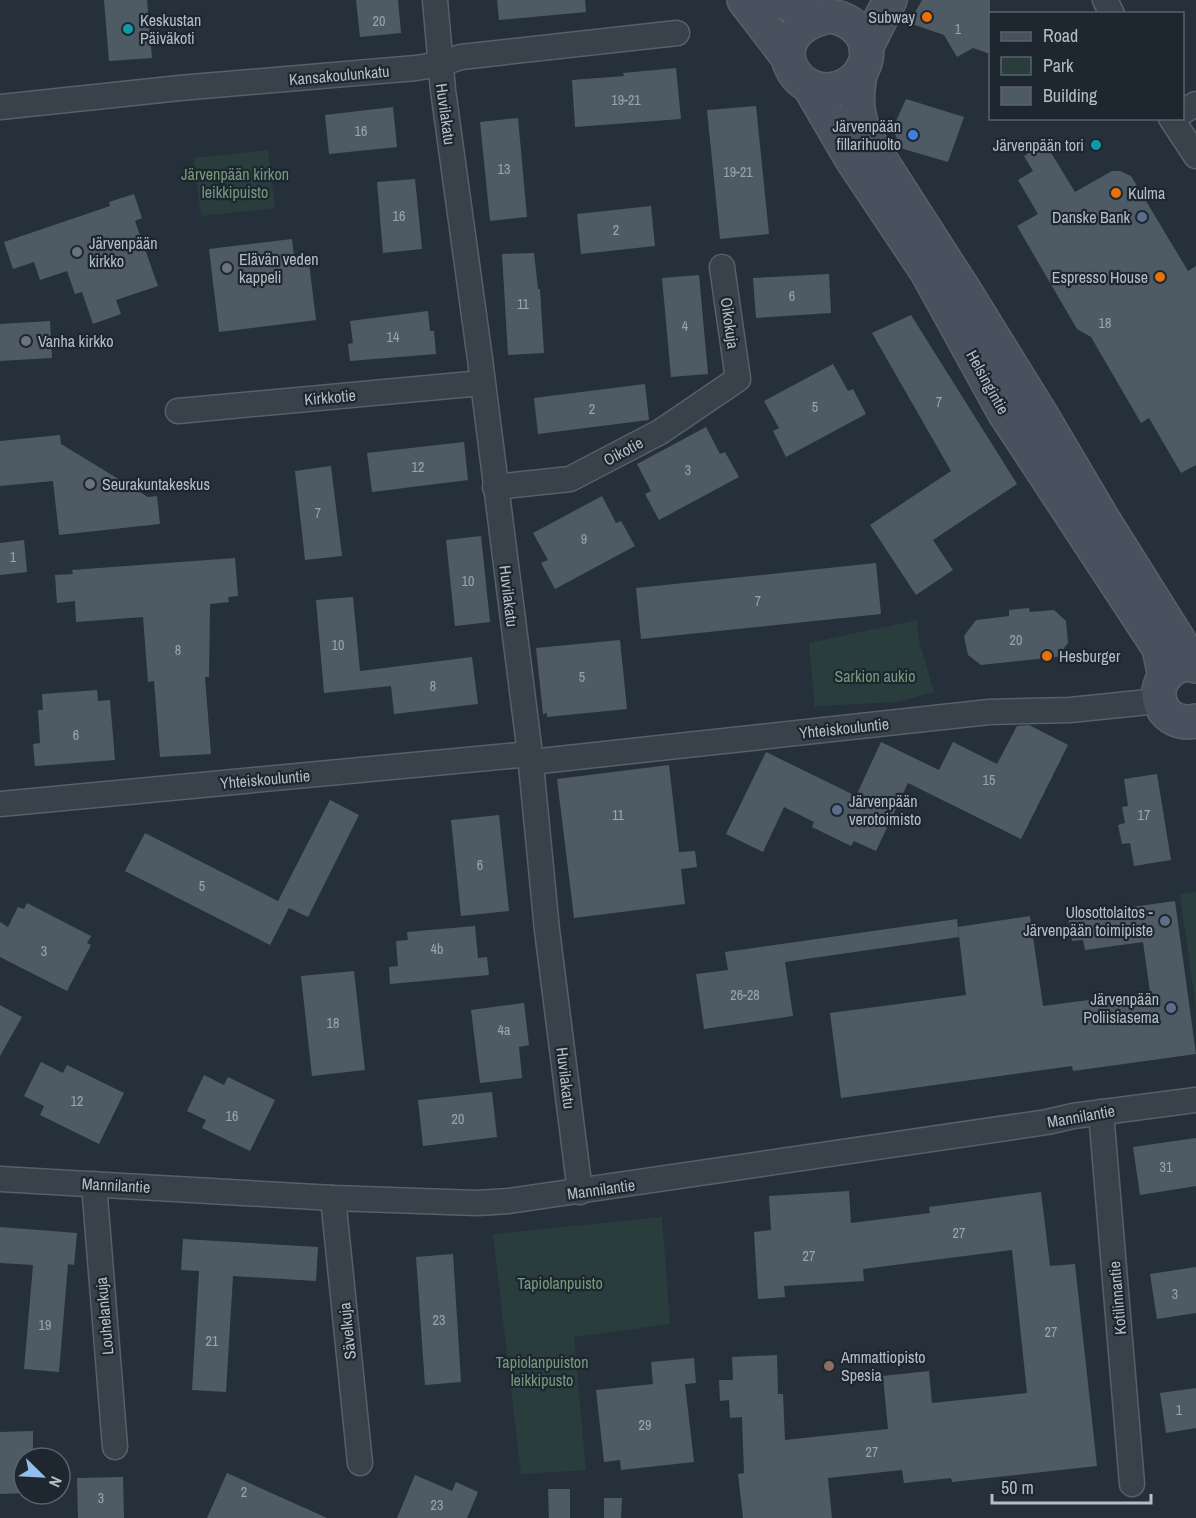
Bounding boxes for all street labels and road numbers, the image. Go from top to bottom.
street label: Kansakoulunkatu [288,60,390,90]
street label: Huvilakatu [431,82,461,146]
street label: Oikokuja [716,296,745,351]
street label: Helsingintie [961,346,1015,418]
street label: Kirkkotie [303,384,357,410]
street label: Oikotie [599,431,647,471]
street label: Huvilakatu [494,564,524,628]
street label: Yhteiskouluntie [798,712,890,744]
street label: Yhteiskouluntie [219,764,311,794]
street label: Huvilakatu [551,1046,581,1110]
street label: Mannilantie [1045,1099,1117,1133]
street label: Mannilantie [81,1172,151,1198]
street label: Mannilantie [566,1173,636,1205]
street label: Kotilinnantie [1103,1260,1131,1336]
street label: Louhelankuja [90,1275,118,1356]
street label: Sävelkuja [333,1301,361,1360]

